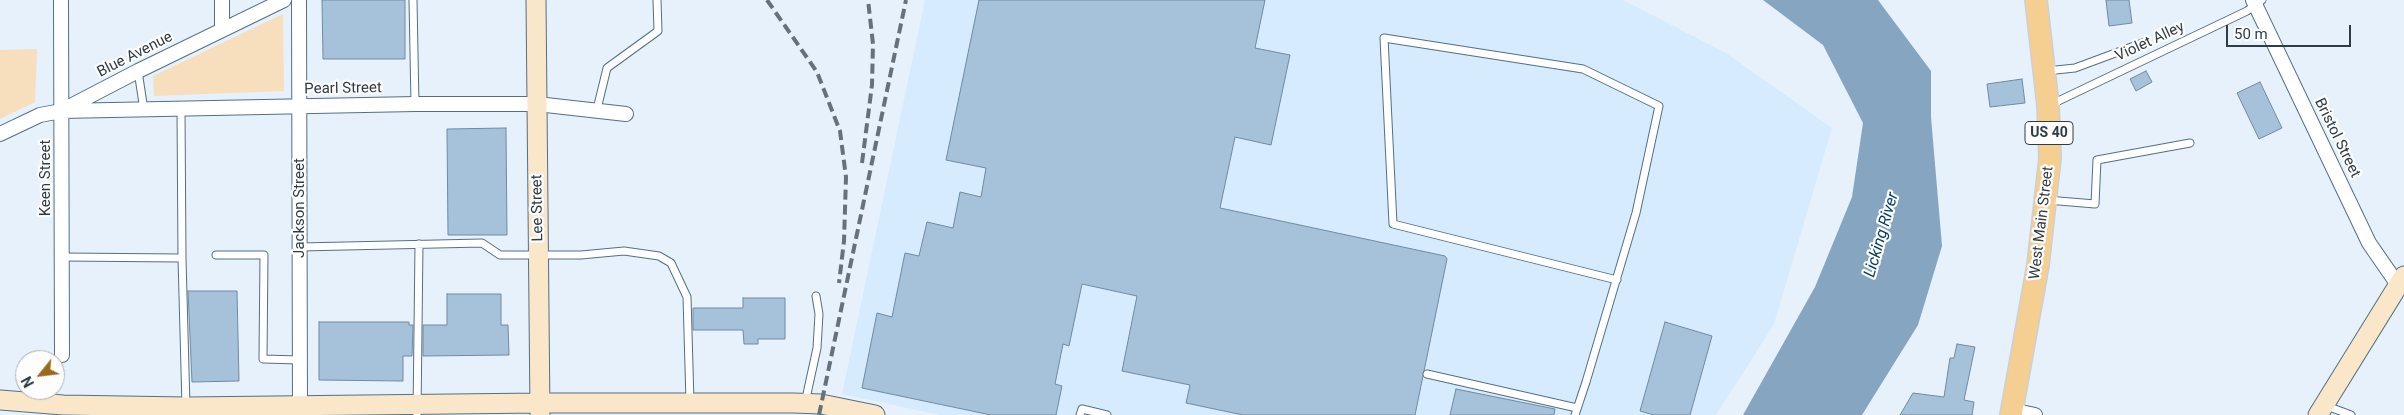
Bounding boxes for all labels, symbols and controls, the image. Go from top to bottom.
scale bar [2229,15,2354,47]
street label: Violet Alley [2113,18,2187,66]
text: 50 m [2234,25,2268,43]
street label: Blue Avenue [94,28,176,82]
street label: Pearl Street [304,79,382,99]
street label: Bristol Street [2310,95,2364,181]
road number: US 40 [2025,122,2073,144]
street label: Keen Street [37,140,55,216]
street label: Jackson Street [291,158,309,258]
street label: West Main Street [2026,165,2058,281]
street label: Lee Street [528,174,548,242]
water label: Licking River [1861,190,1903,280]
north arrow [15,350,65,400]
text: N [18,374,37,390]

